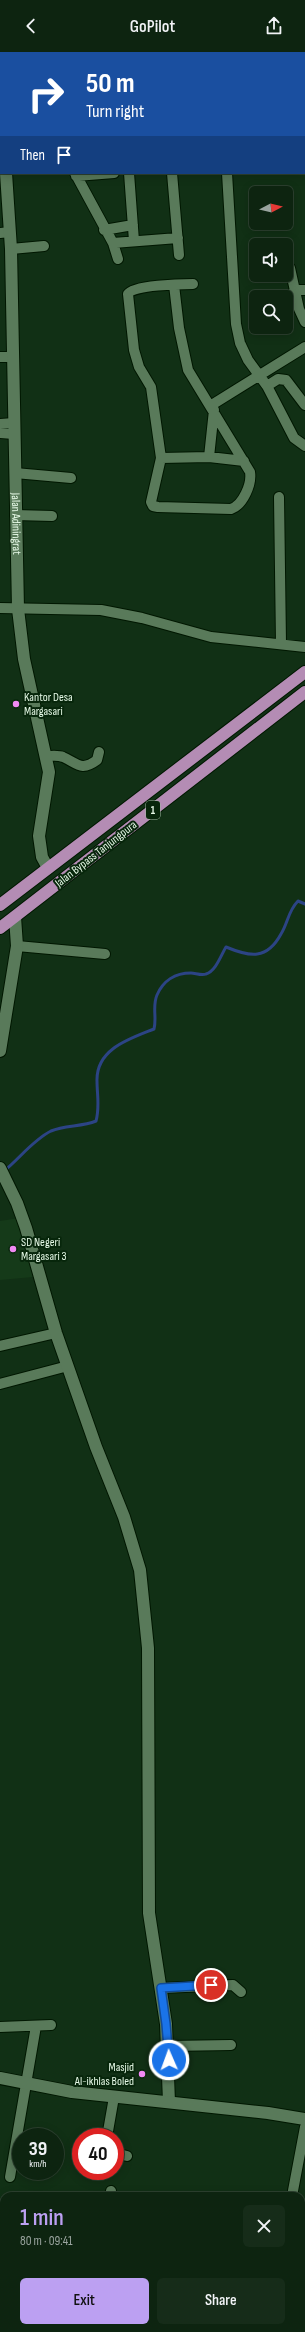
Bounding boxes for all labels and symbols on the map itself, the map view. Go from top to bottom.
north arrow [249,186,293,230]
street label: Jalan Adiningrat [8,492,24,555]
place label: Kantor Desa Margasari [24,690,73,719]
marker: Kantor Desa Margasari [11,699,21,709]
road number: 1 [146,801,160,819]
street label: Jalan Bypass Tanjungpura [51,817,140,891]
place label: SD Negeri Margasari 3 [21,1235,67,1264]
marker: SD Negeri Margasari 3 [8,1244,18,1254]
pin [194,1968,228,2002]
position arrow [148,2039,190,2081]
place label: Masjid Al-ikhlas Boled [74,2060,134,2089]
marker: Masjid Al-ikhlas Boled [137,2069,147,2079]
speed limit sign: 40 [72,2128,124,2180]

